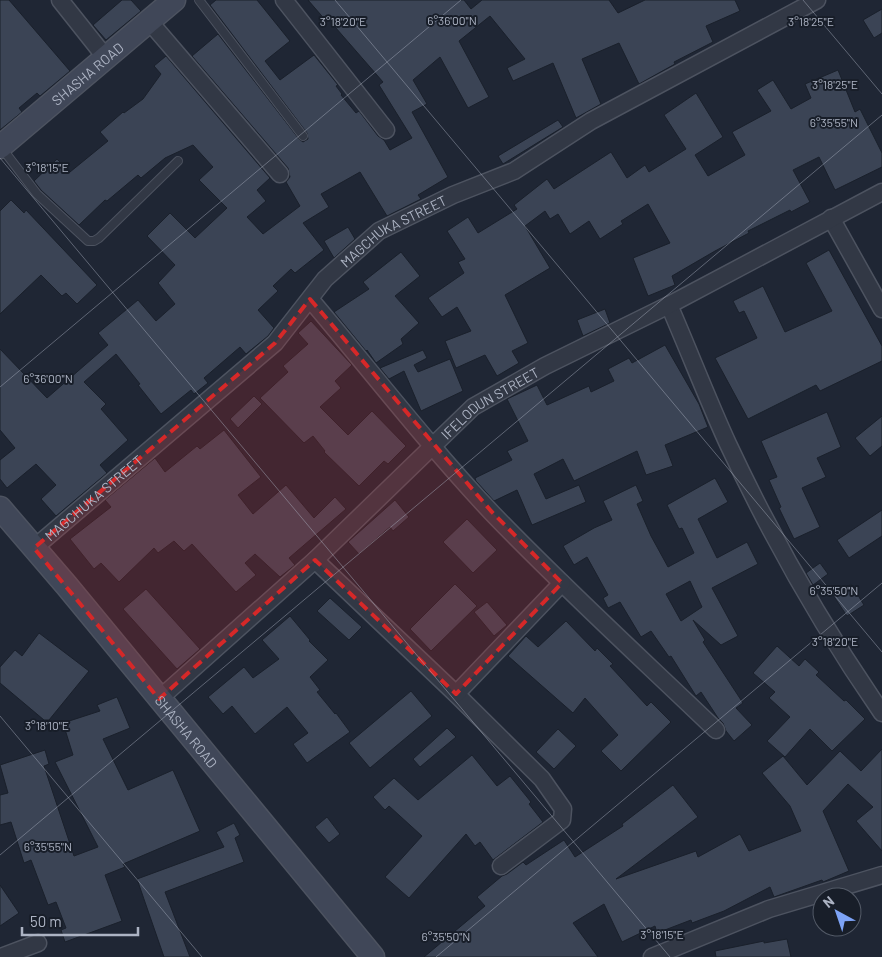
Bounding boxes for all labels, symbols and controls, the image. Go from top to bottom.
text: 6°36'00"N [427,13,477,27]
text: 3°18'20"E [320,14,366,28]
text: 3°18'25"E [788,14,834,28]
street label: SHASHA ROAD [48,38,126,109]
text: 3°18'25"E [812,77,858,91]
text: 6°35'55"N [810,115,858,129]
text: 3°18'15"E [25,160,69,174]
street label: MAGCHUKA STREET [336,191,449,270]
street label: IFELODUN STREET [437,363,542,442]
text: 6°36'00"N [23,371,73,385]
street label: MAGCHUKA STREET [41,451,146,544]
text: 6°35'50"N [810,583,858,597]
text: 3°18'20"E [812,634,858,648]
street label: SHASHA ROAD [152,692,221,771]
text: 3°18'10"E [25,718,69,732]
text: 6°35'55"N [24,839,72,853]
north arrow [812,887,862,937]
text: N [819,892,837,911]
scale bar [22,904,139,936]
text: 50 m [30,912,62,930]
text: 3°18'15"E [640,927,684,941]
text: 6°35'50"N [422,929,470,943]

